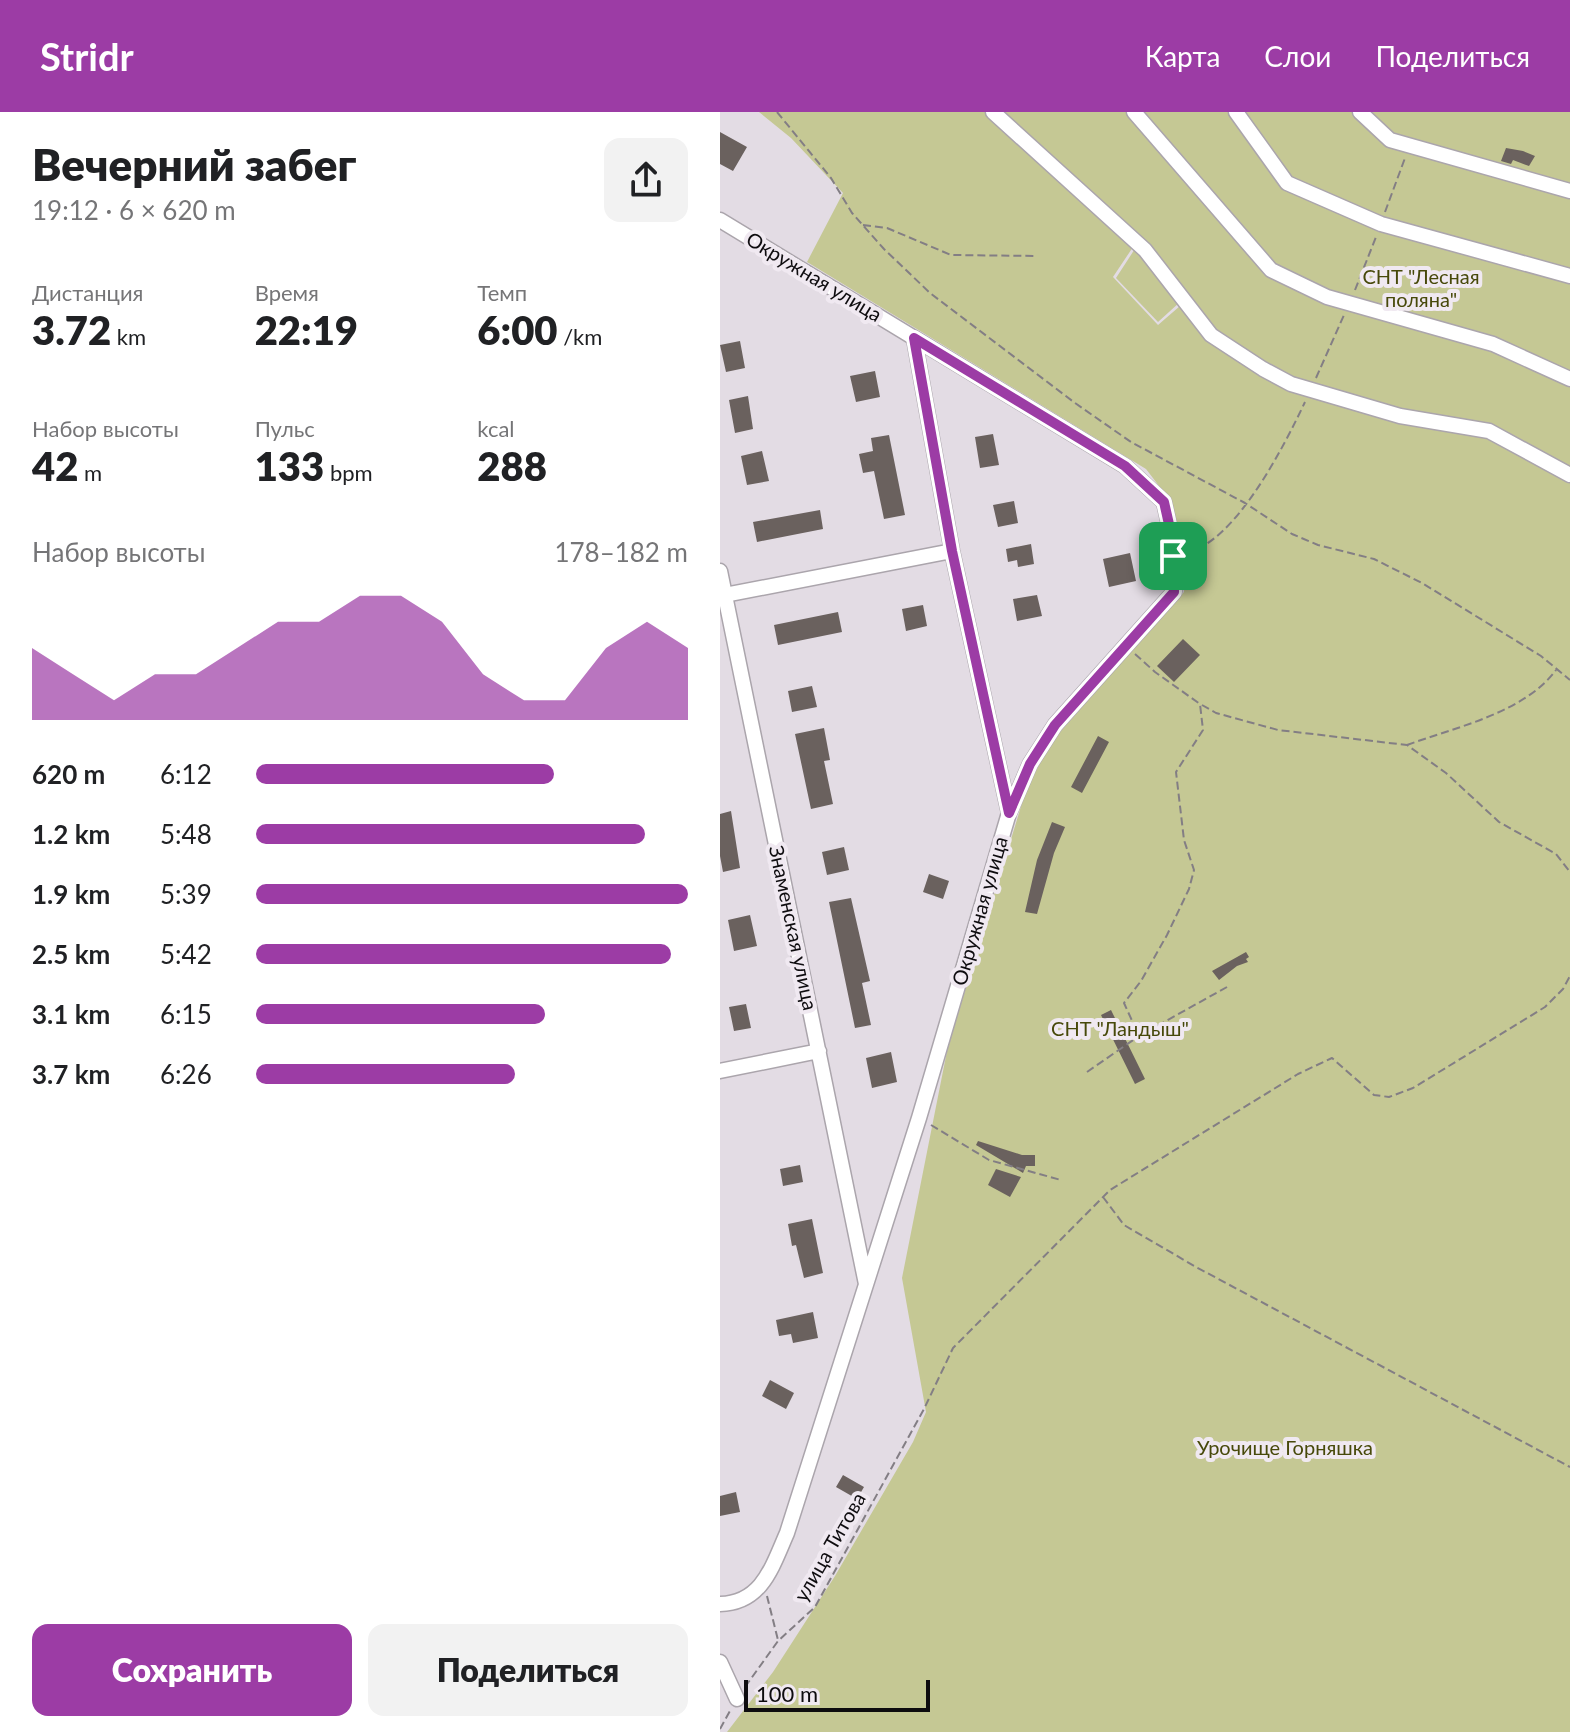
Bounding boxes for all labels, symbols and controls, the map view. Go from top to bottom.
text: Stridr [40,33,134,79]
text: Карта [1145,39,1220,73]
text: Слои [1264,39,1331,73]
text: Поделиться [1375,39,1530,73]
text: Вечерний забег [32,138,356,190]
button: share [604,138,688,222]
text: 19:12 · 6 × 620 m [32,194,236,226]
street label: Окружная улица [742,226,887,326]
park label: СНТ "Лесная поляна" [1362,264,1480,311]
text: Дистанция [32,279,143,306]
text: Время [255,279,319,306]
text: Темп [477,279,527,306]
text: 3.72 [32,306,111,354]
text: 22:19 [255,306,358,354]
text: 6:00 [477,306,558,354]
text: km [111,323,146,350]
text: /km [558,323,602,350]
text: Набор высоты [32,415,179,442]
text: Пульс [255,415,315,442]
text: kcal [477,415,515,442]
text: 42 [32,442,78,490]
text: 133 [255,442,324,490]
text: 288 [477,442,547,490]
text: m [78,459,102,486]
text: bpm [324,459,373,486]
pin [1139,522,1207,590]
icon: arrive [1151,534,1195,578]
text: Набор высоты [32,536,206,568]
text: 178–182 m [554,536,688,568]
text: 620 m [32,758,105,790]
text: 6:12 [160,758,212,790]
text: 1.2 km [32,818,110,850]
text: 5:48 [160,818,212,850]
street label: Окружная улица [946,833,1012,988]
street label: Знаменская улица [765,843,823,1012]
text: 1.9 km [32,878,110,910]
text: 5:39 [160,878,212,910]
text: 2.5 km [32,938,110,970]
text: 5:42 [160,938,212,970]
text: 3.1 km [32,998,110,1030]
text: 6:15 [160,998,212,1030]
park label: СНТ "Ландыш" [1051,1016,1189,1040]
text: 3.7 km [32,1058,110,1090]
text: 6:26 [160,1058,212,1090]
park label: Урочище Горняшка [1197,1435,1373,1459]
street label: улица Титова [788,1488,870,1605]
button: Сохранить [32,1624,352,1716]
button: Поделиться [368,1624,688,1716]
scale bar [744,1676,930,1712]
text: 100 m [756,1680,818,1707]

